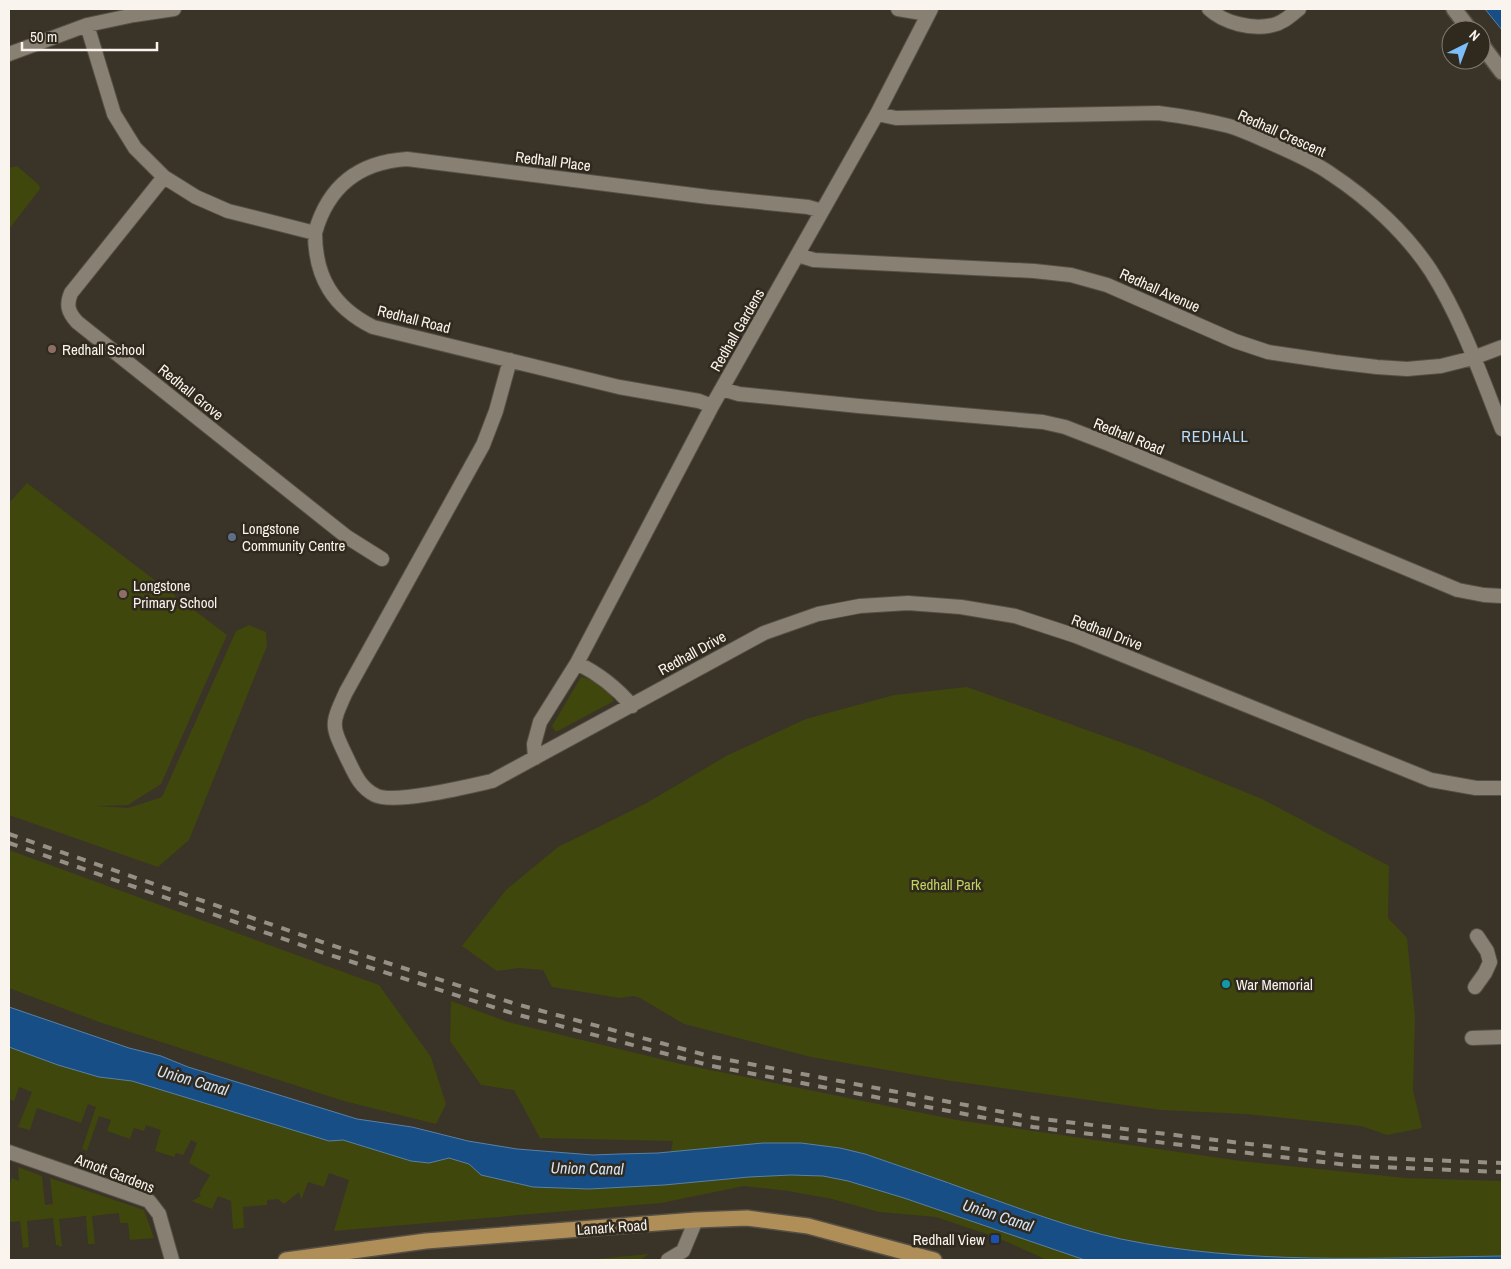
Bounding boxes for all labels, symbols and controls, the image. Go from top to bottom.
scale bar [22,20,158,52]
north arrow [1441,20,1491,70]
text: 50 m [30,26,57,47]
text: N [1466,26,1484,45]
street label: Redhall Crescent [1235,104,1330,162]
street label: Redhall Place [514,146,592,176]
street label: Redhall Avenue [1116,263,1204,317]
street label: Redhall Gardens [705,285,769,375]
street label: Redhall Road [375,300,453,338]
place label: Redhall School [62,339,145,360]
marker: Redhall School [46,343,58,355]
street label: Redhall Grove [154,359,228,425]
street label: Redhall Road [1091,412,1167,460]
district label: REDHALL [1181,425,1249,447]
place label: Longstone Community Centre [242,518,345,556]
marker: Longstone Community Centre [226,531,238,543]
place label: Longstone Primary School [133,575,217,613]
marker: Longstone Primary School [117,588,129,600]
street label: Redhall Drive [1068,609,1146,655]
street label: Redhall Drive [654,626,730,680]
park label: Redhall Park [911,874,982,895]
place label: War Memorial [1236,974,1313,995]
marker: War Memorial [1220,978,1232,990]
water label: Union Canal [155,1059,232,1101]
street label: Arnott Gardens [71,1148,158,1198]
water label: Union Canal [550,1156,625,1180]
water label: Union Canal [960,1193,1037,1237]
street label: Lanark Road [576,1214,648,1240]
place label: Redhall View [913,1229,985,1250]
marker: Redhall View [989,1233,1001,1245]

